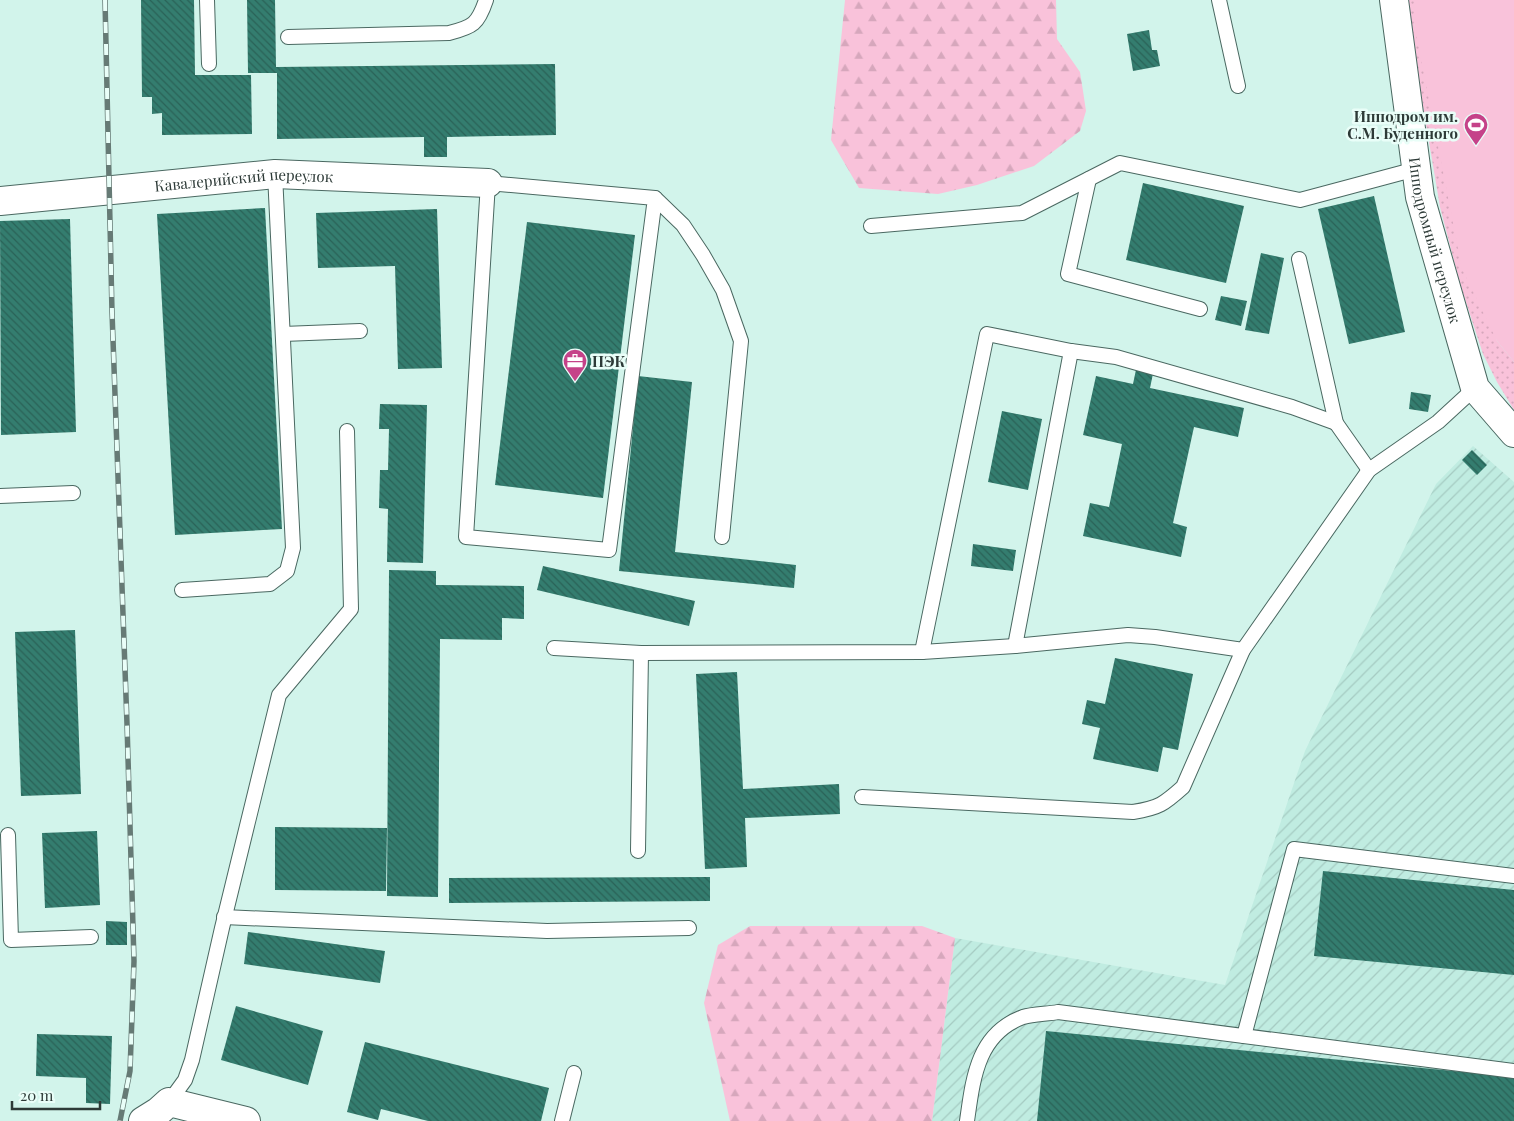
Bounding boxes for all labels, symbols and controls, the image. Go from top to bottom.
place label: Ипподром им. С.М. Буденного [1347,106,1458,143]
sports icon: Ипподром им. С.М. Буденного [1463,112,1489,146]
street label: Ипподромный переулок [1405,156,1466,326]
street label: Кавалерийский переулок [154,164,334,196]
office icon: ПЭК [562,348,588,382]
place label: ПЭК [592,351,625,371]
scale bar [12,1078,100,1110]
text: 20 m [20,1085,54,1105]

